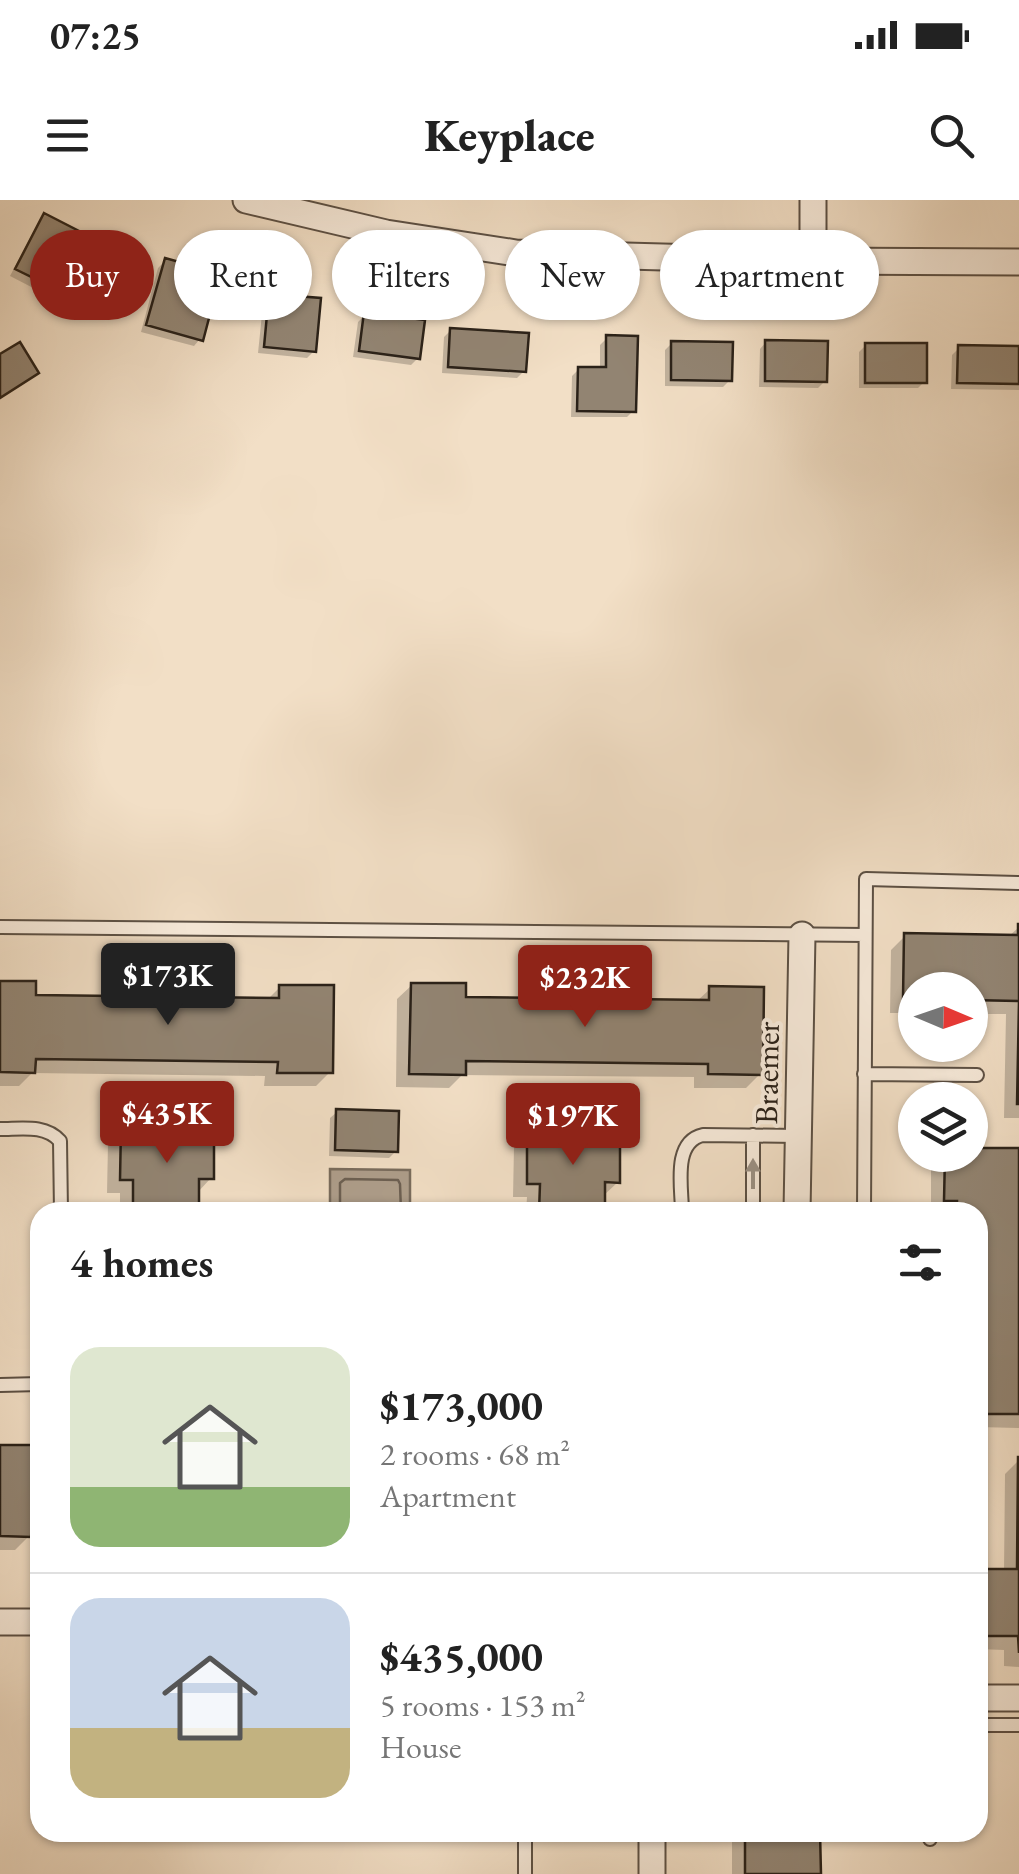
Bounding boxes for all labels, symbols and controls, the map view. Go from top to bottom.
text: 07:25 [50,11,141,60]
text: Keyplace [424,106,595,164]
icon: menu [40,108,95,163]
icon: search [924,108,979,163]
chip: Buy [30,230,154,320]
chip: Rent [174,230,312,320]
chip: Filters [332,230,485,320]
chip: New [505,230,640,320]
chip: Apartment [660,230,879,320]
pin: $173K [98,943,238,1028]
pin: $232K [515,945,655,1030]
text: $173K [123,954,213,996]
text: $232K [540,956,630,998]
north arrow [898,972,988,1062]
map controls [898,972,988,1172]
street label: Braemer [745,1021,789,1125]
pin: $435K [97,1081,237,1166]
button: layers [898,1082,988,1172]
pin: $197K [503,1083,643,1168]
text: $435K [122,1092,212,1134]
text: $197K [528,1094,618,1136]
one-way arrow [745,1157,761,1189]
text: 4 homes [70,1235,213,1290]
icon: filters [893,1235,948,1290]
text: $173,000 [380,1378,543,1433]
icon: home [150,1387,270,1507]
text: 2 rooms · 68 m² [380,1433,570,1475]
text: Apartment [380,1475,516,1517]
text: $435,000 [380,1629,543,1684]
icon: home [150,1638,270,1758]
text: 5 rooms · 153 m² [380,1684,586,1726]
text: House [380,1726,461,1768]

